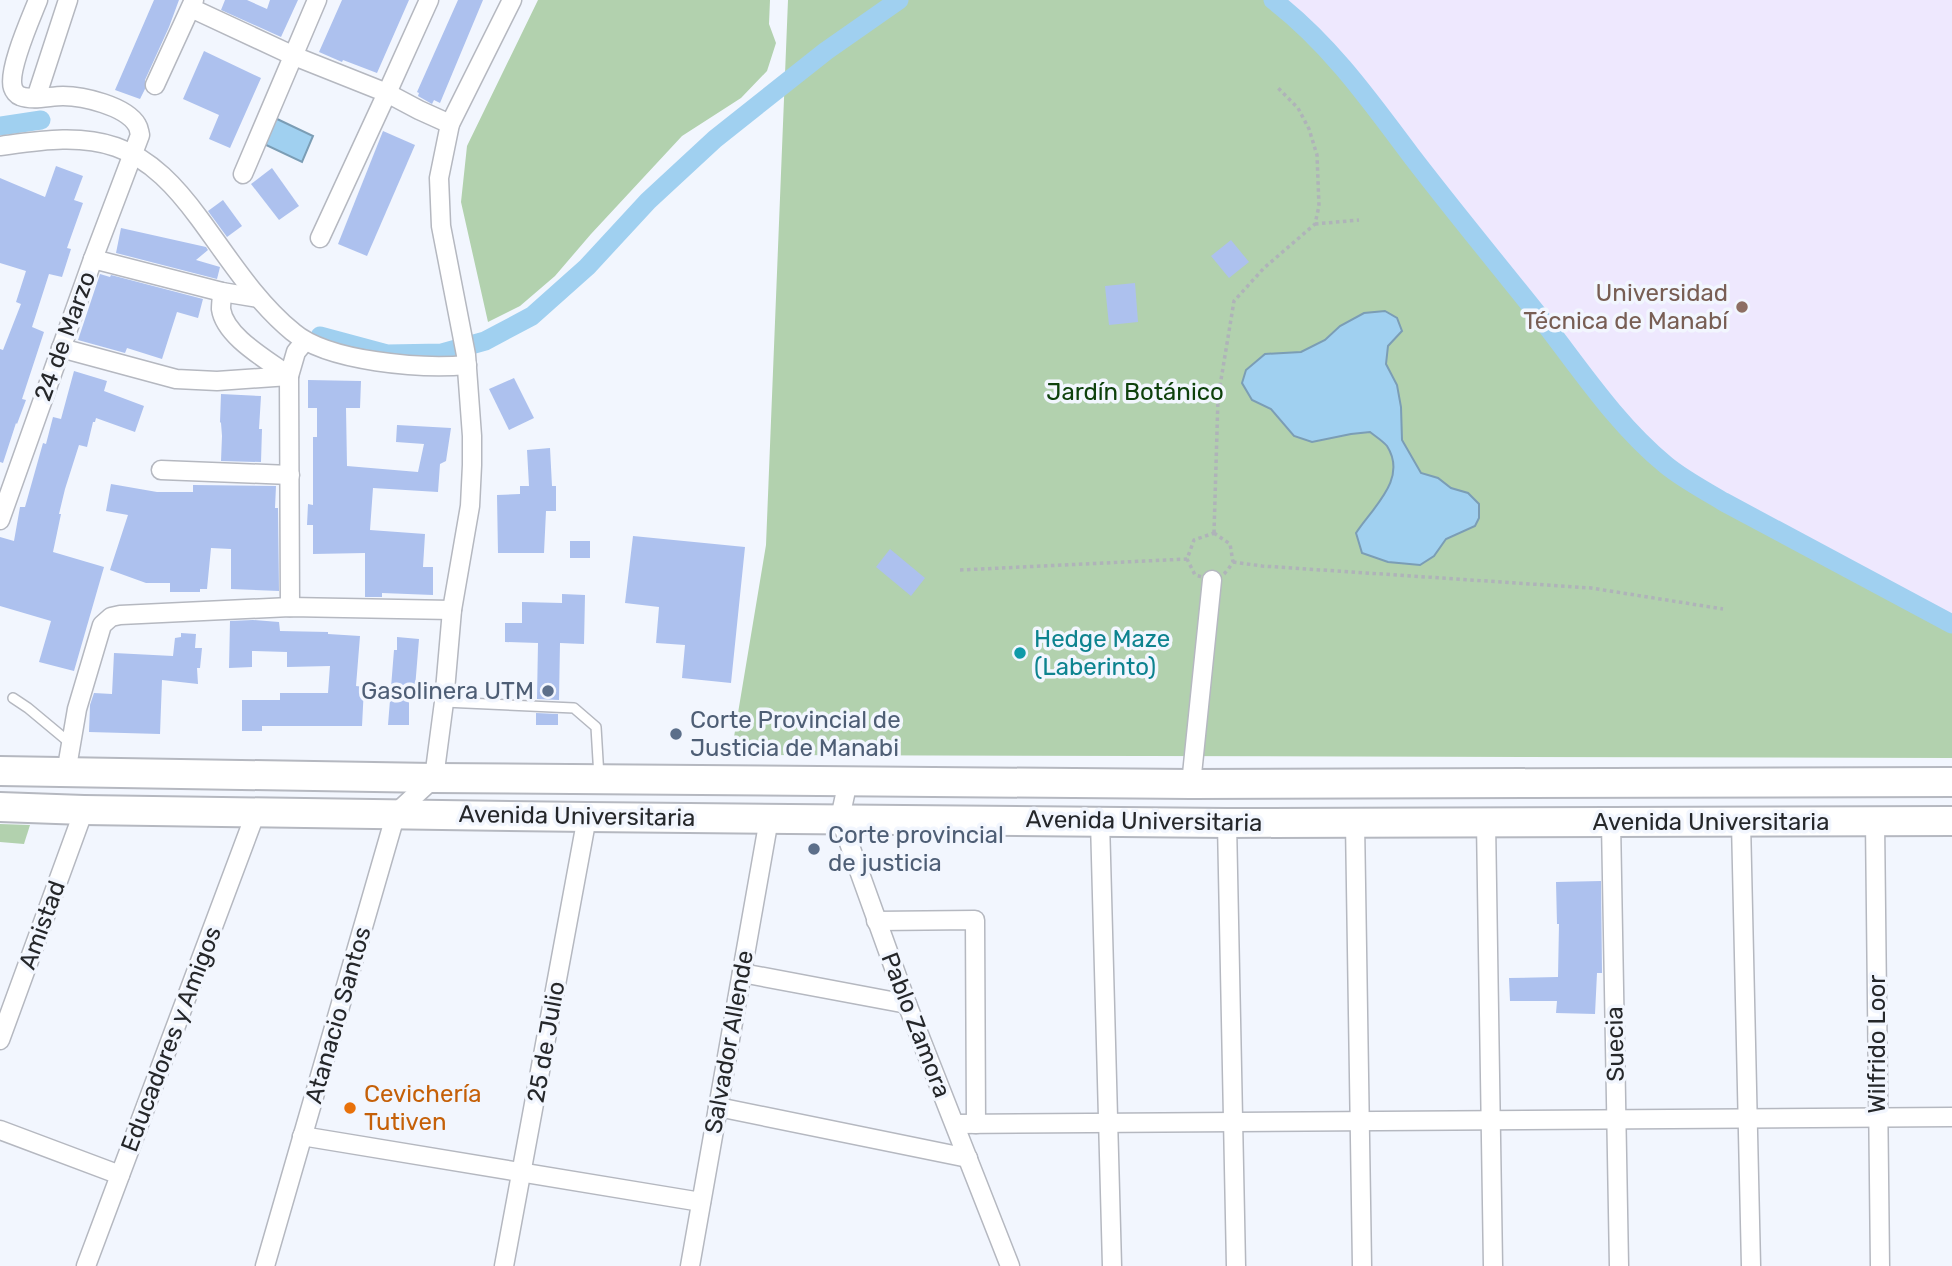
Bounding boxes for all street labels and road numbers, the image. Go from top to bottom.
street label: 24 de Marzo [29,268,101,404]
street label: Avenida Universitaria [458,800,696,832]
street label: Avenida Universitaria [1025,805,1263,837]
street label: Avenida Universitaria [1593,808,1829,836]
street label: Amistad [13,877,71,973]
street label: Educadores y Amigos [115,922,227,1156]
street label: Atanacio Santos [299,923,377,1107]
street label: Salvador Allende [699,948,759,1136]
street label: Pablo Zamora [875,949,957,1101]
street label: Wilfrido Loor [1863,975,1891,1113]
street label: 25 de Julio [522,979,570,1105]
street label: Suecia [1600,1006,1630,1082]

